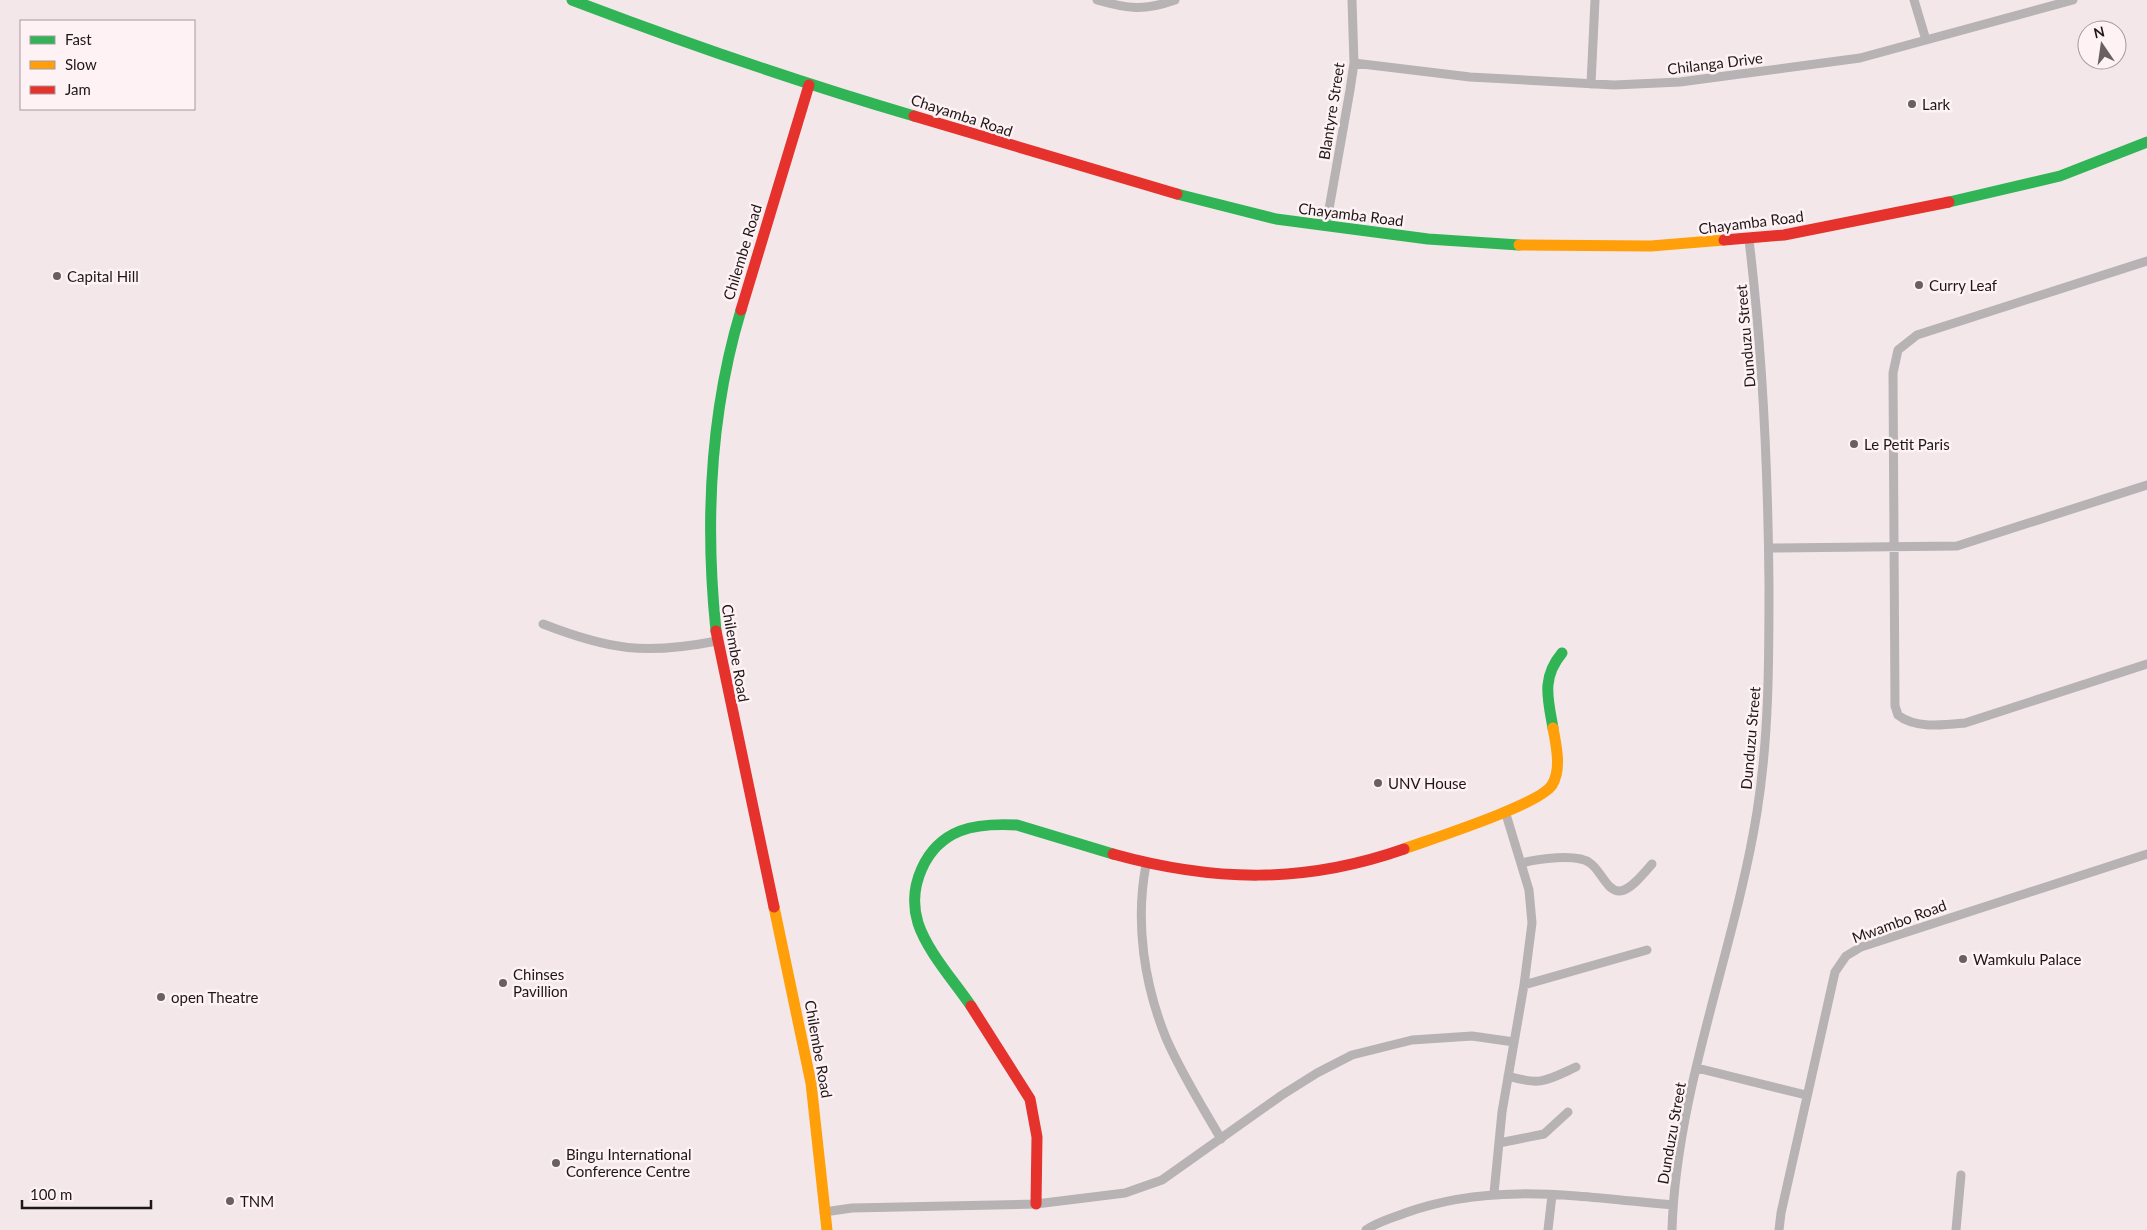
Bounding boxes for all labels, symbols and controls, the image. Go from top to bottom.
legend [20,20,195,110]
north arrow [2077,20,2127,70]
text: N [2092,22,2106,41]
text: Fast [65,30,92,48]
street label: Chilanga Drive [1666,48,1764,78]
text: Slow [65,55,97,73]
street label: Blantyre Street [1314,60,1348,161]
text: Jam [65,80,91,98]
street label: Chayamba Road [909,90,1015,140]
place label: Lark [1922,95,1951,113]
marker: Lark [1906,98,1918,110]
street label: Chayamba Road [1297,199,1405,229]
street label: Chilembe Road [719,202,765,302]
street label: Chayamba Road [1697,207,1805,237]
place label: Capital Hill [67,267,139,285]
marker: Capital Hill [51,270,63,282]
place label: Curry Leaf [1929,276,1998,294]
marker: Curry Leaf [1913,279,1925,291]
street label: Dunduzu Street [1731,283,1758,388]
place label: Le Petit Paris [1864,435,1950,453]
marker: Le Petit Paris [1848,438,1860,450]
street label: Chilembe Road [719,603,753,703]
street label: Dunduzu Street [1737,685,1764,790]
place label: UNV House [1388,774,1467,792]
marker: UNV House [1372,777,1384,789]
street label: Mwambo Road [1849,896,1949,946]
place label: Wamkulu Palace [1973,950,2081,968]
marker: Wamkulu Palace [1957,953,1969,965]
place label: Chinses Pavillion [513,965,568,1000]
marker: Chinses Pavillion [497,977,509,989]
place label: open Theatre [171,988,258,1006]
marker: open Theatre [155,991,167,1003]
street label: Chilembe Road [802,999,836,1099]
street label: Dunduzu Street [1653,1080,1689,1185]
place label: Bingu International Conference Centre [566,1145,691,1180]
marker: Bingu International Conference Centre [550,1157,562,1169]
scale bar [22,1178,151,1210]
text: 100 m [30,1185,72,1203]
place label: TNM [240,1192,274,1210]
marker: TNM [224,1195,236,1207]

